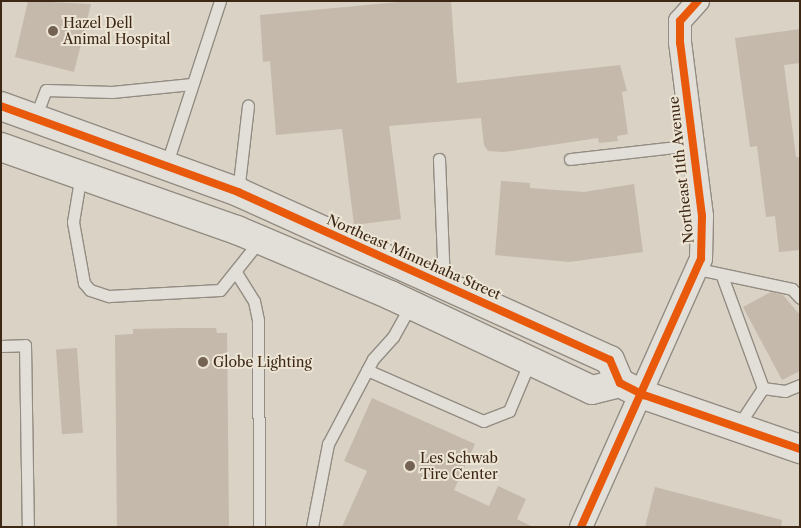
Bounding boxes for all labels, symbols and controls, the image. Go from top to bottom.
place label: Hazel Dell Animal Hospital [63,15,170,48]
marker: Hazel Dell Animal Hospital [47,25,59,37]
street label: Northeast 11th Avenue [665,95,697,245]
street label: Northeast Minnehaha Street [324,211,504,303]
place label: Globe Lighting [213,354,312,370]
marker: Globe Lighting [197,356,209,368]
place label: Les Schwab Tire Center [420,450,498,482]
marker: Les Schwab Tire Center [404,460,416,472]

